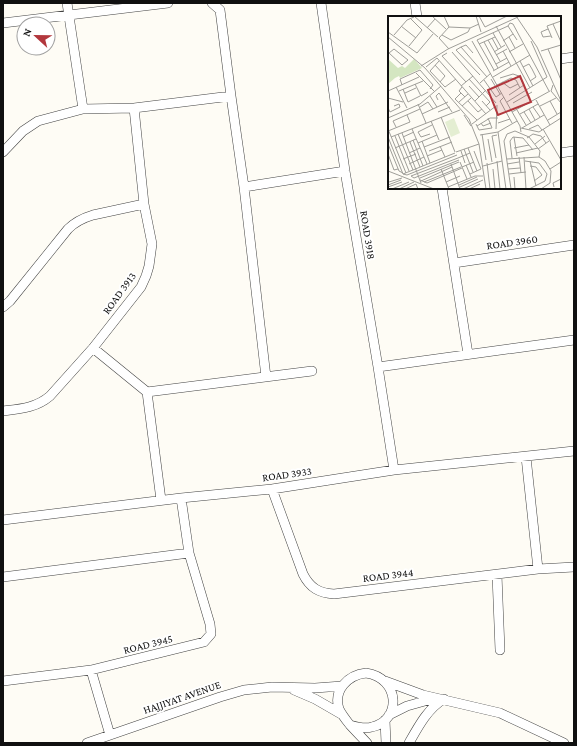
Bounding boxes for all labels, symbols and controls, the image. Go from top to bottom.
north arrow [16,16,56,56]
inset map [388,16,561,189]
text: N [20,26,34,38]
street label: ROAD 3918 [358,210,378,260]
street label: ROAD 3960 [486,232,538,252]
street label: ROAD 3913 [100,270,138,316]
street label: ROAD 3933 [261,465,313,483]
street label: ROAD 3944 [362,566,414,584]
street label: ROAD 3945 [122,632,174,656]
street label: HAJJIYAT AVENUE [142,678,223,717]

